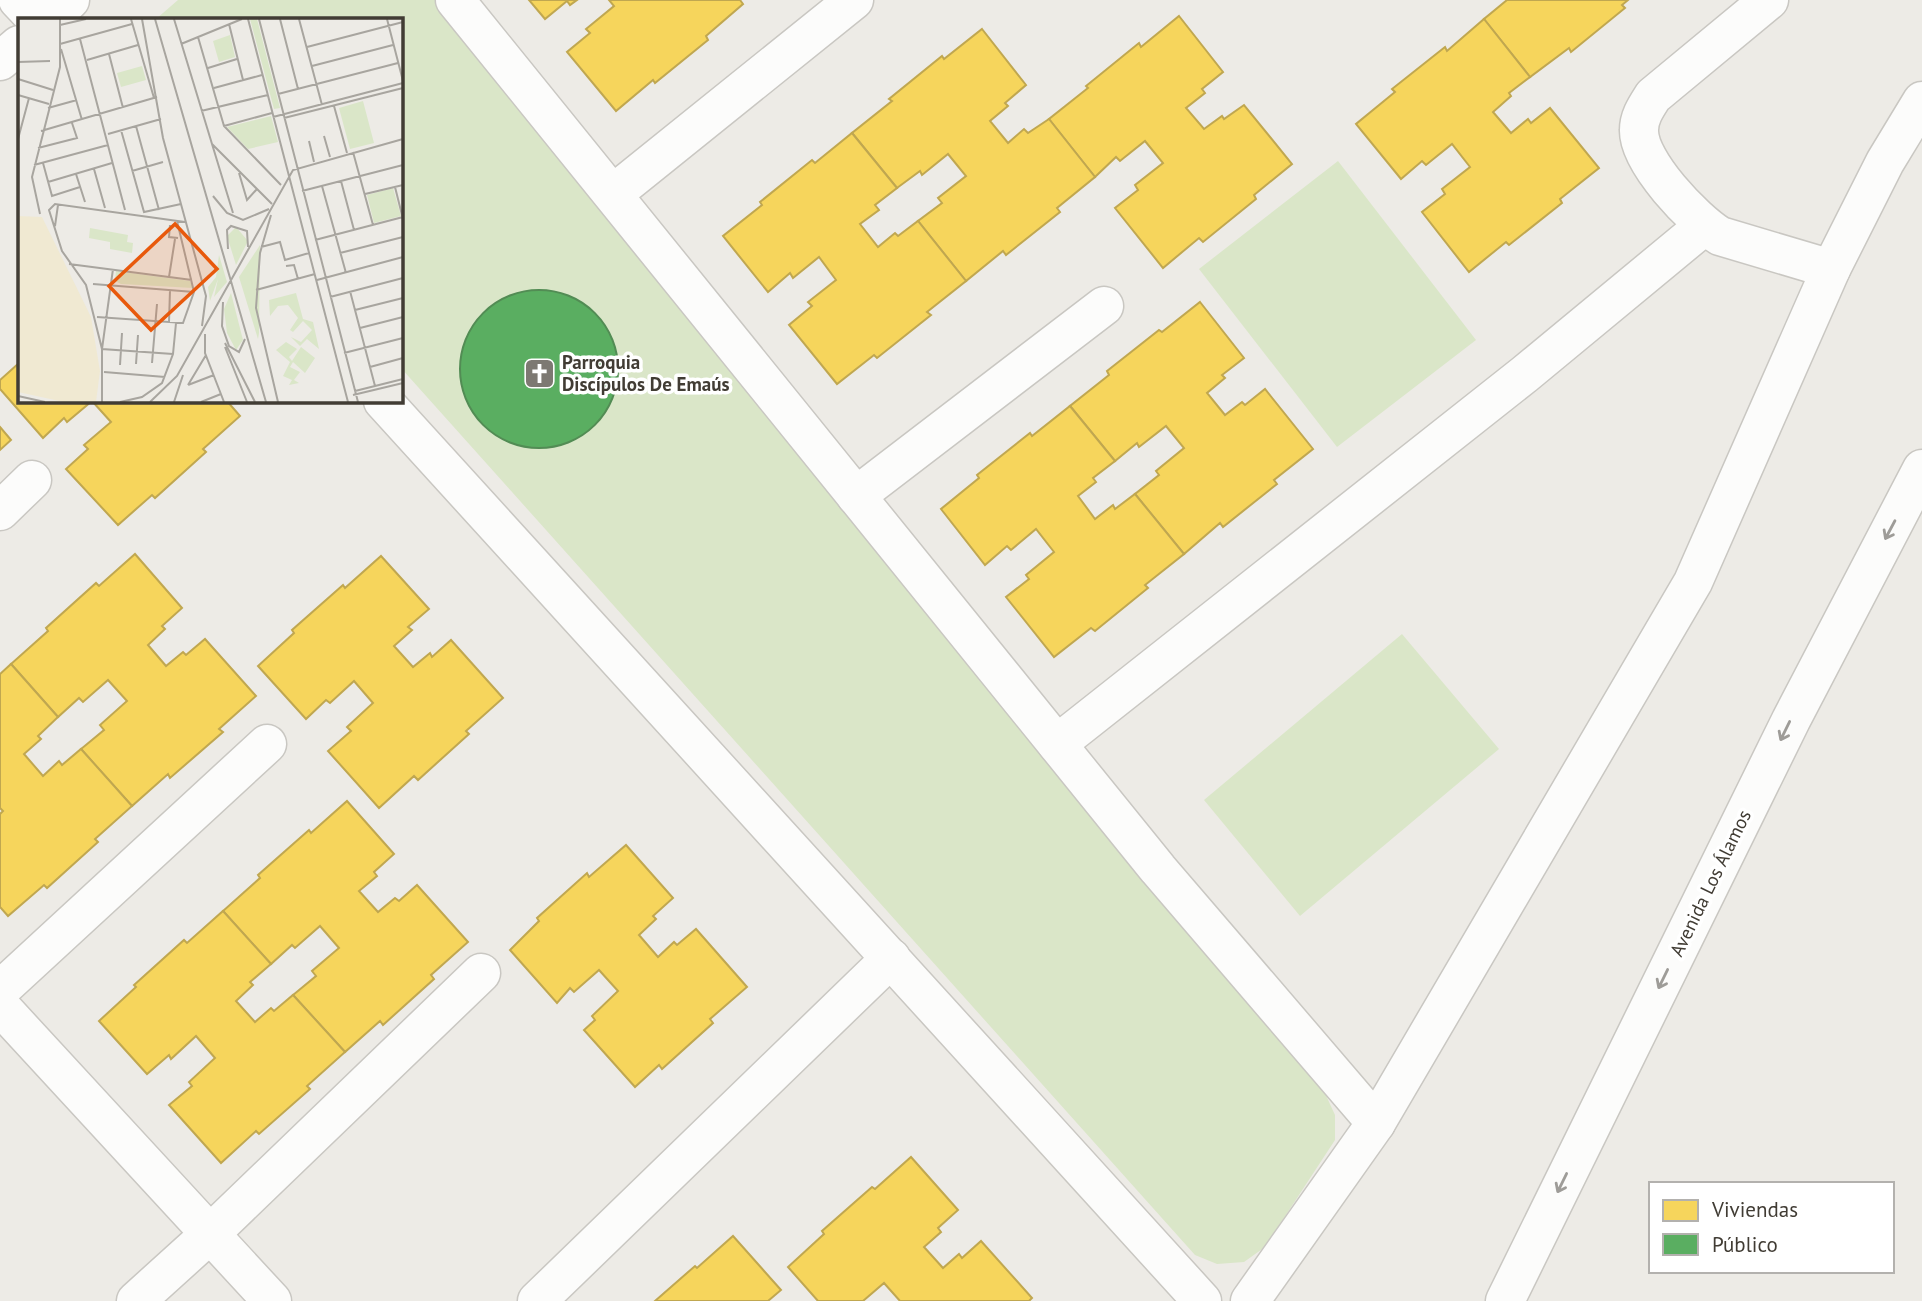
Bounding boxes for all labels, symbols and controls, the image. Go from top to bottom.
inset map [18,18,402,402]
place label: Parroquia Discípulos De Emaús [562,350,730,396]
church icon: Parroquia Discípulos De Emaús [522,356,556,390]
one-way arrow [1883,519,1897,539]
one-way arrow [1777,720,1791,741]
street label: Avenida Los Álamos [1664,806,1756,960]
one-way arrow [1655,968,1669,989]
one-way arrow [1555,1172,1569,1193]
legend [1649,1182,1894,1273]
text: Viviendas [1711,1196,1798,1223]
text: Público [1712,1231,1778,1258]

